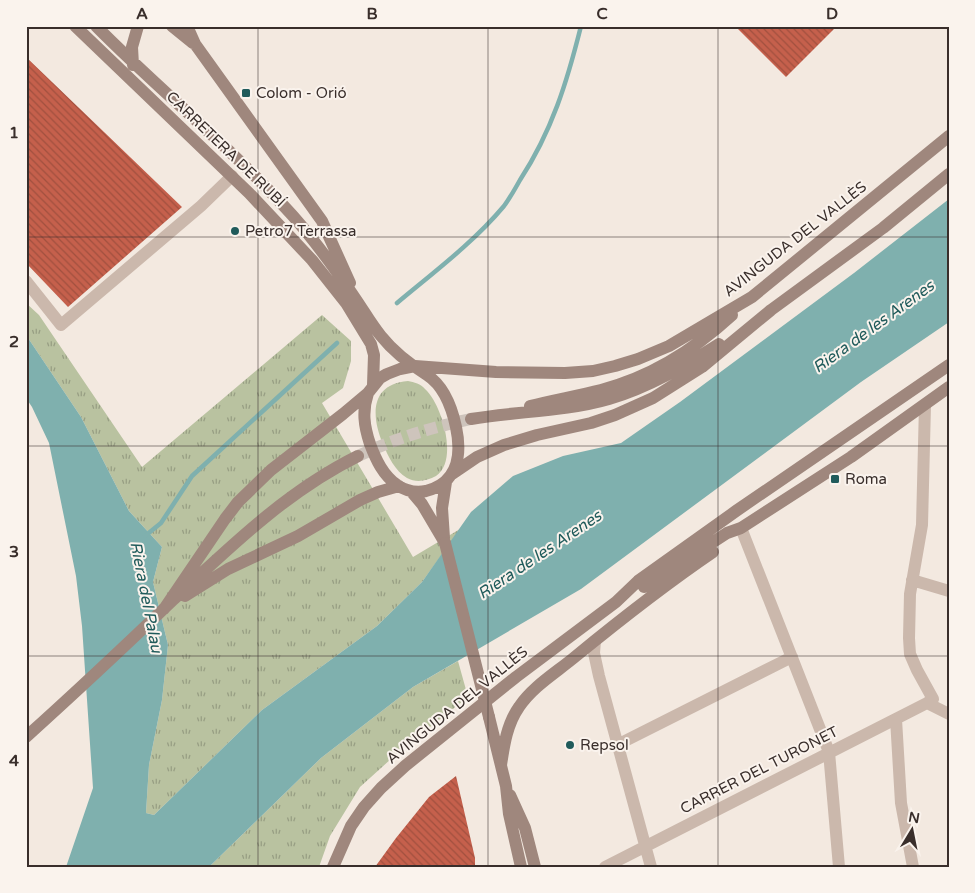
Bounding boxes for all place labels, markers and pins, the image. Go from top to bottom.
place label: Colom - Orió [256,84,347,102]
marker: Colom - Orió [240,87,252,99]
place label: Petro7 Terrassa [245,222,356,240]
marker: Petro7 Terrassa [229,225,241,237]
place label: Roma [845,470,887,488]
marker: Roma [829,473,841,485]
place label: Repsol [580,736,629,754]
marker: Repsol [564,739,576,751]

